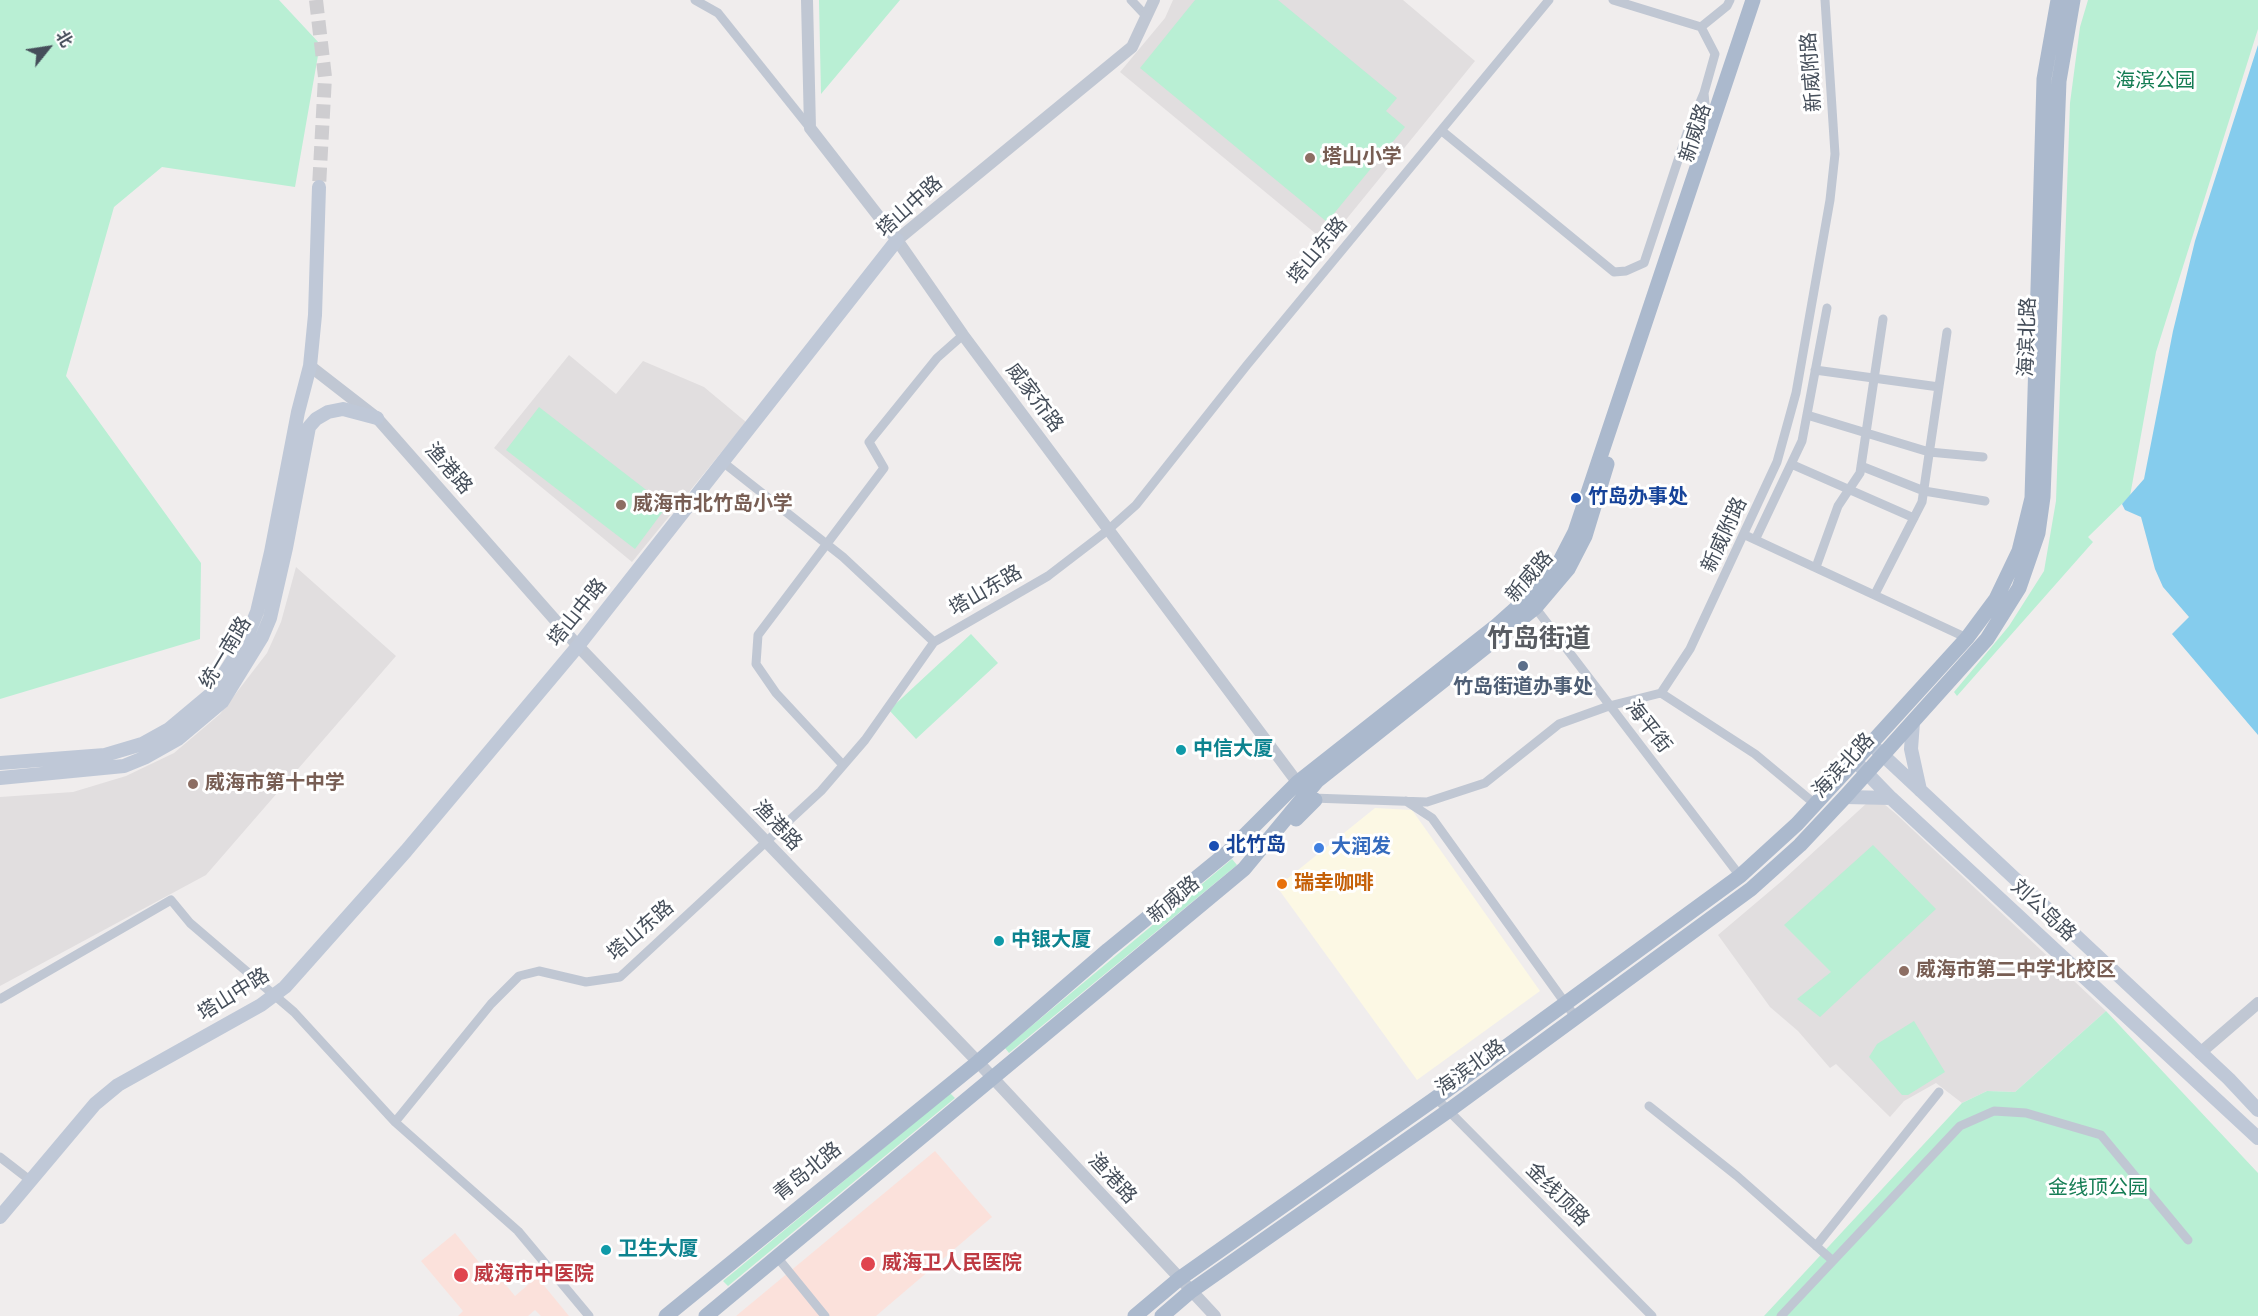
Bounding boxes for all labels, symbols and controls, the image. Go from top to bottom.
north arrow [18,18,78,78]
text: 北 [51,27,77,51]
street label: 新威附路 [1797,31,1827,113]
park label: 海滨公园 [2115,70,2195,94]
street label: 新威路 [1675,101,1717,165]
place label: 塔山小学 [1322,146,1402,170]
marker: 塔山小学 [1303,151,1317,165]
street label: 塔山中路 [872,171,948,243]
street label: 塔山东路 [1283,213,1353,289]
street label: 海滨北路 [2015,297,2041,377]
street label: 威家夼路 [1000,359,1068,437]
street label: 渔港路 [419,438,477,500]
place label: 竹岛办事处 [1588,486,1688,510]
marker: 竹岛办事处 [1569,491,1583,505]
place label: 威海市北竹岛小学 [633,493,793,517]
street label: 新威附路 [1697,494,1753,576]
marker: 威海市北竹岛小学 [614,498,628,512]
street label: 新威路 [1501,546,1559,608]
street label: 塔山东路 [945,561,1027,621]
street label: 塔山中路 [544,574,612,652]
street label: 统一南路 [195,613,257,693]
district label: 竹岛街道 [1487,624,1591,656]
marker: 竹岛街道办事处 [1516,659,1530,673]
place label: 竹岛街道办事处 [1453,676,1593,700]
street label: 海平街 [1620,696,1676,758]
street label: 海滨北路 [1808,729,1880,803]
place label: 中信大厦 [1193,738,1273,762]
marker: 中信大厦 [1174,743,1188,757]
place label: 威海市第十中学 [205,772,345,796]
marker: 威海市第十中学 [186,777,200,791]
street label: 渔港路 [748,796,806,856]
place label: 北竹岛 [1226,834,1286,858]
place label: 大润发 [1331,836,1391,860]
marker: 北竹岛 [1207,839,1221,853]
marker: 大润发 [1312,841,1326,855]
street label: 新威路 [1143,872,1205,928]
place label: 瑞幸咖啡 [1294,872,1374,896]
street label: 刘公岛路 [2006,875,2080,947]
marker: 瑞幸咖啡 [1275,877,1289,891]
street label: 塔山东路 [603,896,679,966]
place label: 中银大厦 [1011,929,1091,953]
marker: 中银大厦 [992,934,1006,948]
place label: 威海市第二中学北校区 [1916,959,2116,983]
street label: 塔山中路 [194,964,274,1026]
marker: 威海市第二中学北校区 [1897,964,1911,978]
street label: 海滨北路 [1432,1035,1510,1101]
street label: 青岛北路 [769,1138,847,1206]
street label: 渔港路 [1083,1149,1141,1209]
street label: 金线顶路 [1520,1158,1594,1232]
park label: 金线顶公园 [2048,1177,2148,1201]
place label: 卫生大厦 [618,1238,698,1262]
marker: 卫生大厦 [599,1243,613,1257]
place label: 威海卫人民医院 [882,1252,1022,1276]
marker: 威海卫人民医院 [859,1255,877,1273]
place label: 威海市中医院 [474,1263,594,1287]
marker: 威海市中医院 [452,1266,470,1284]

